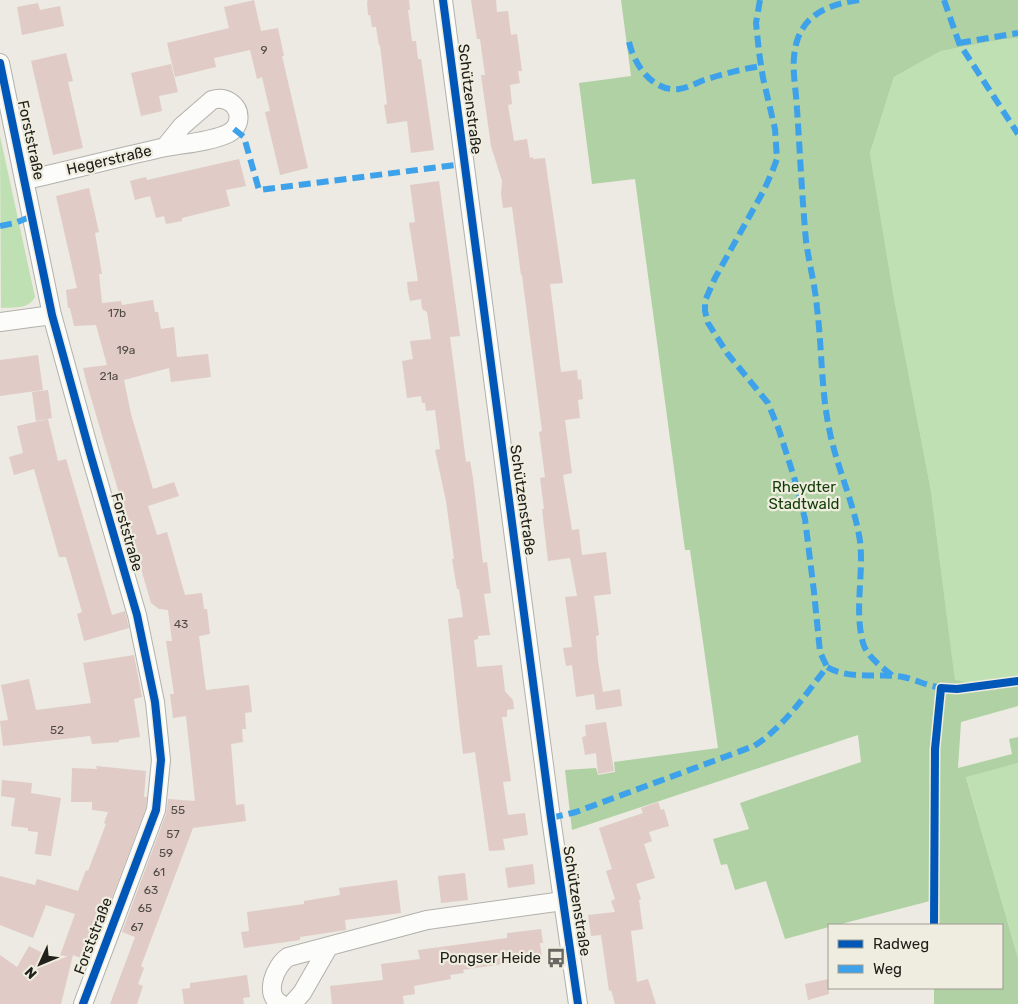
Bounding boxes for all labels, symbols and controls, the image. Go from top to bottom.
house number: 9 [260,43,268,57]
street label: Schützenstraße [454,43,486,155]
street label: Forststraße [14,99,48,181]
street label: Hegerstraße [65,141,153,179]
house number: 17b [108,306,126,320]
house number: 19a [117,343,135,357]
house number: 21a [100,369,118,383]
street label: Schützenstraße [506,444,540,556]
park label: Rheydter Stadtwald [769,478,839,513]
street label: Forststraße [107,491,147,573]
house number: 43 [174,617,188,631]
house number: 52 [50,723,64,737]
house number: 55 [171,803,185,817]
house number: 57 [166,827,180,841]
street label: Schützenstraße [559,845,595,957]
house number: 59 [159,846,173,860]
house number: 61 [153,865,165,879]
house number: 63 [144,883,158,897]
street label: Forststraße [70,895,116,977]
house number: 65 [138,901,152,915]
house number: 67 [130,920,144,934]
legend [828,924,1003,989]
text: Radweg [873,935,929,953]
north arrow [15,939,65,989]
bus stop icon: Pongser Heide [545,947,567,969]
place label: Pongser Heide [440,949,541,967]
text: Weg [873,960,902,978]
text: N [21,963,41,982]

